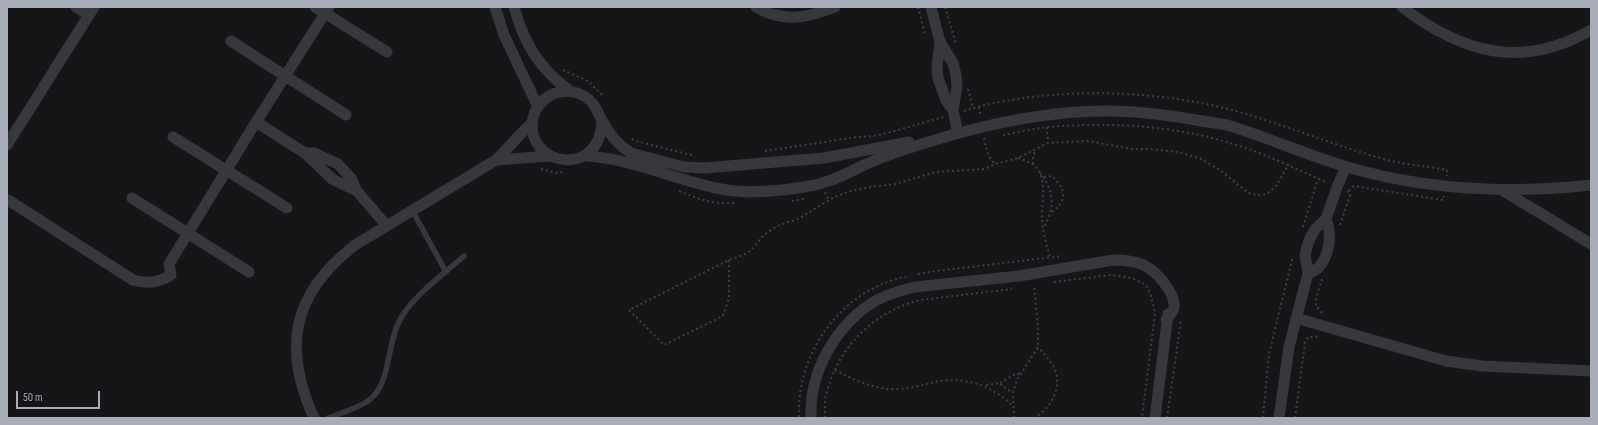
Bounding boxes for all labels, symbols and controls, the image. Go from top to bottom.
scale bar [18,383,102,409]
text: 50 m [23,390,43,405]

